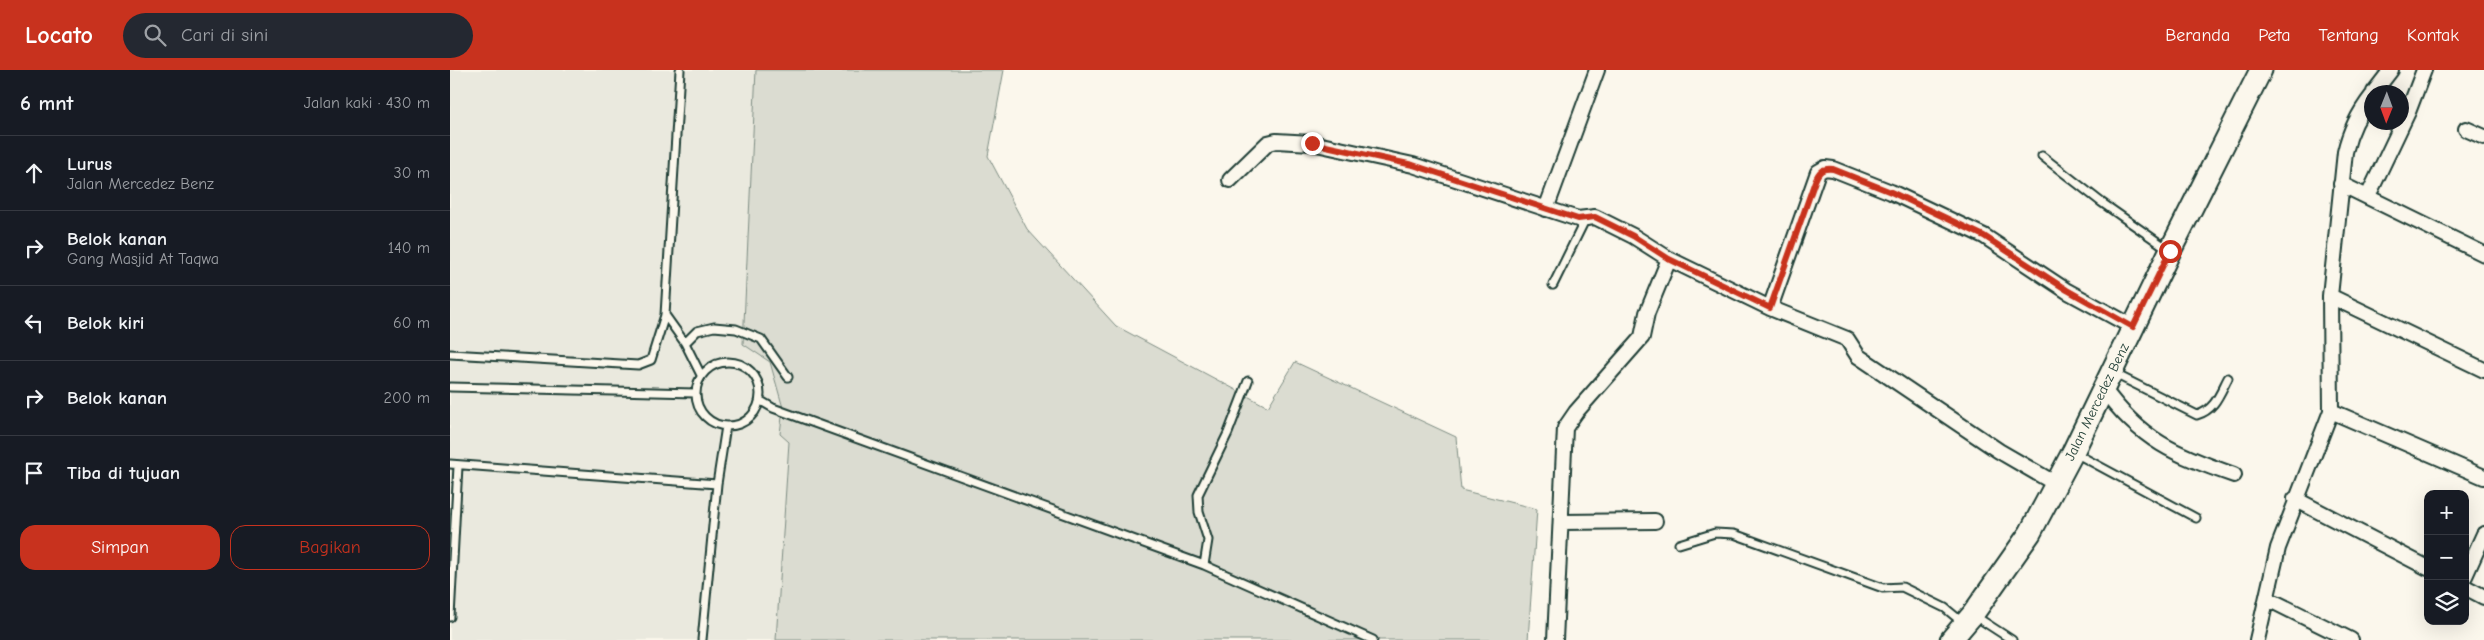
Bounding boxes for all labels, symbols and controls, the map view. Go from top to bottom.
search box [123,13,473,58]
text: Locato [25,21,93,49]
icon: search [141,21,169,49]
text: Cari di sini [181,24,268,46]
text: Beranda [2165,25,2230,46]
text: Peta [2258,25,2290,46]
text: Tentang [2318,25,2379,46]
text: Kontak [2407,25,2459,46]
north arrow [2364,85,2409,130]
text: 6 mnt [20,91,73,115]
text: Jalan kaki · 430 m [304,94,430,112]
route end [1301,132,1324,155]
text: Lurus [67,153,112,175]
icon: ahead [20,159,48,187]
text: 30 m [394,164,430,182]
text: Jalan Mercedez Benz [67,175,214,193]
text: Belok kanan [67,228,167,250]
icon: right [20,234,48,262]
text: 140 m [388,239,430,257]
route start [2159,240,2182,263]
text: Gang Masjid At Taqwa [67,250,219,268]
icon: left [20,309,48,337]
text: Belok kiri [67,312,144,334]
text: 60 m [393,314,430,332]
street label: Jalan Mercedez Benz [2061,340,2133,464]
icon: right [20,384,48,412]
text: Belok kanan [67,387,167,409]
text: 200 m [384,389,430,407]
icon: arrive [20,459,48,487]
text: Tiba di tujuan [67,462,180,484]
map controls [2424,490,2469,625]
button: + [2424,490,2469,535]
button: Simpan [20,525,220,570]
button: Bagikan [230,525,430,570]
button: − [2424,535,2469,580]
button: layers [2424,580,2469,625]

